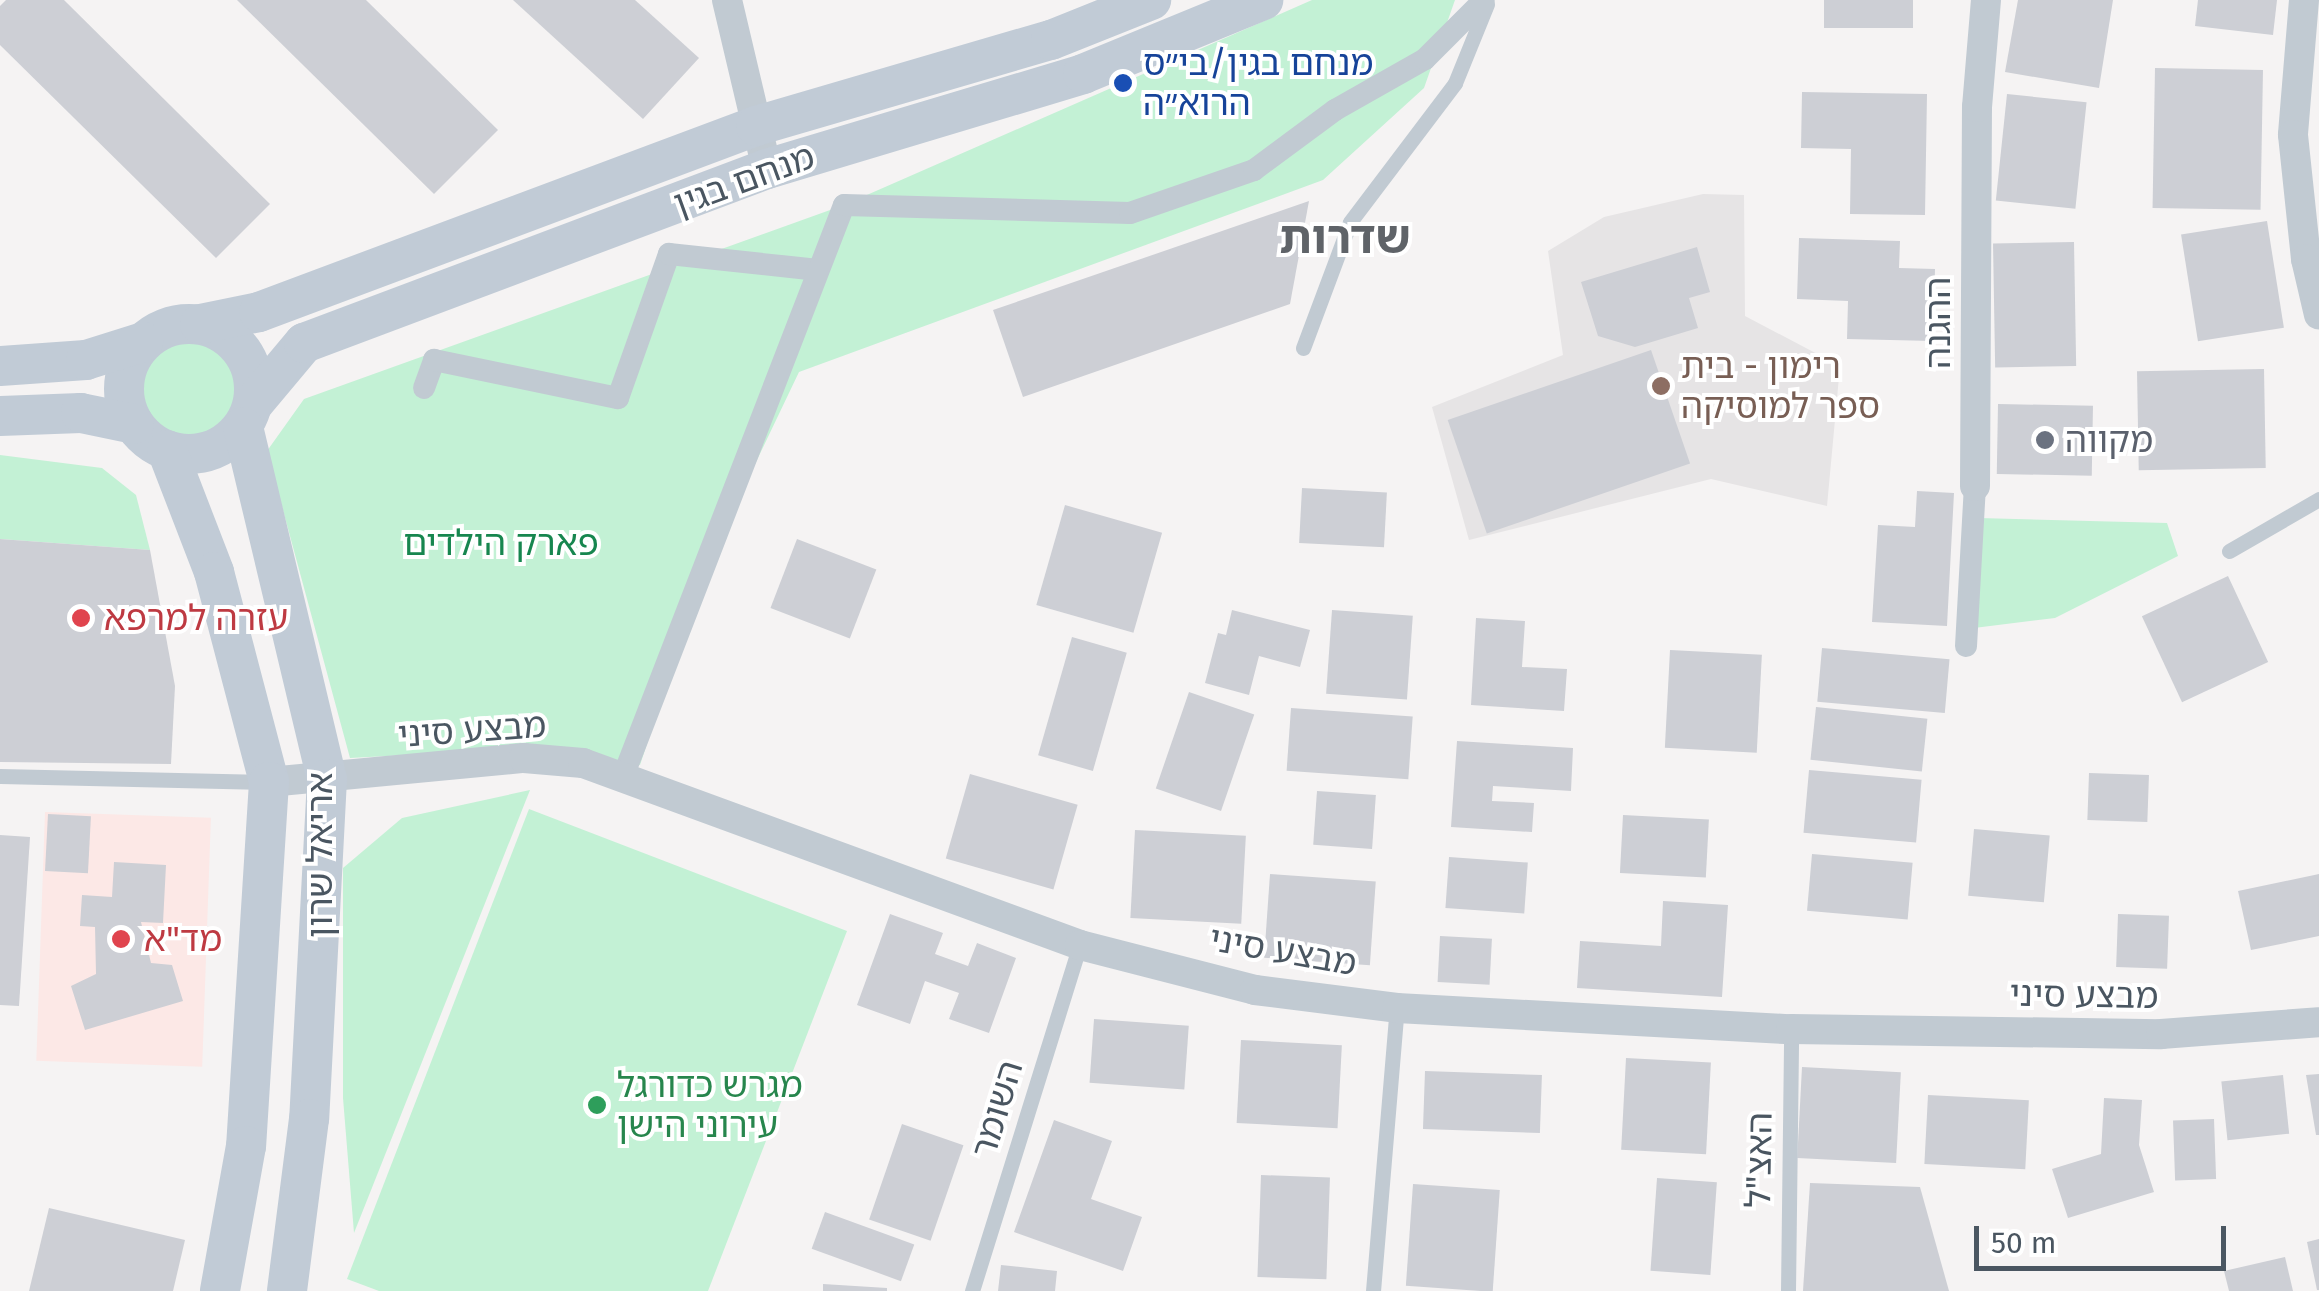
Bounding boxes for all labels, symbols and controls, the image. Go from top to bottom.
place label: מנחם בגין/בי״ס הרוא״ה [1143,42,1373,124]
marker: מנחם בגין/בי״ס הרוא״ה [1112,72,1134,94]
street label: מנחם בגין [668,135,820,225]
district label: שדרות [1279,212,1411,266]
street label: ההגנה [1917,277,1959,369]
place label: רימון - בית ספר למוסיקה [1681,345,1880,427]
marker: רימון - בית ספר למוסיקה [1650,375,1672,397]
place label: מקווה [2065,419,2153,461]
marker: מקווה [2034,429,2056,451]
park label: פארק הילדים [403,522,599,564]
place label: עזרה למרפא [104,597,288,639]
marker: עזרה למרפא [68,605,94,631]
street label: מבצע סיני [396,704,548,756]
street label: אריאל שרון [299,772,341,938]
street label: מבצע סיני [1206,917,1360,985]
place label: מד"א [144,918,222,960]
marker: מד"א [108,926,134,952]
street label: מבצע סיני [2009,973,2159,1017]
street label: השומר [962,1055,1032,1163]
place label: מגרש כדורגל עירוני הישן [617,1064,803,1146]
marker: מגרש כדורגל עירוני הישן [586,1094,608,1116]
street label: האצ"ל [1737,1112,1781,1208]
scale bar [1979,1206,2232,1268]
text: 50 m [1991,1225,2056,1261]

